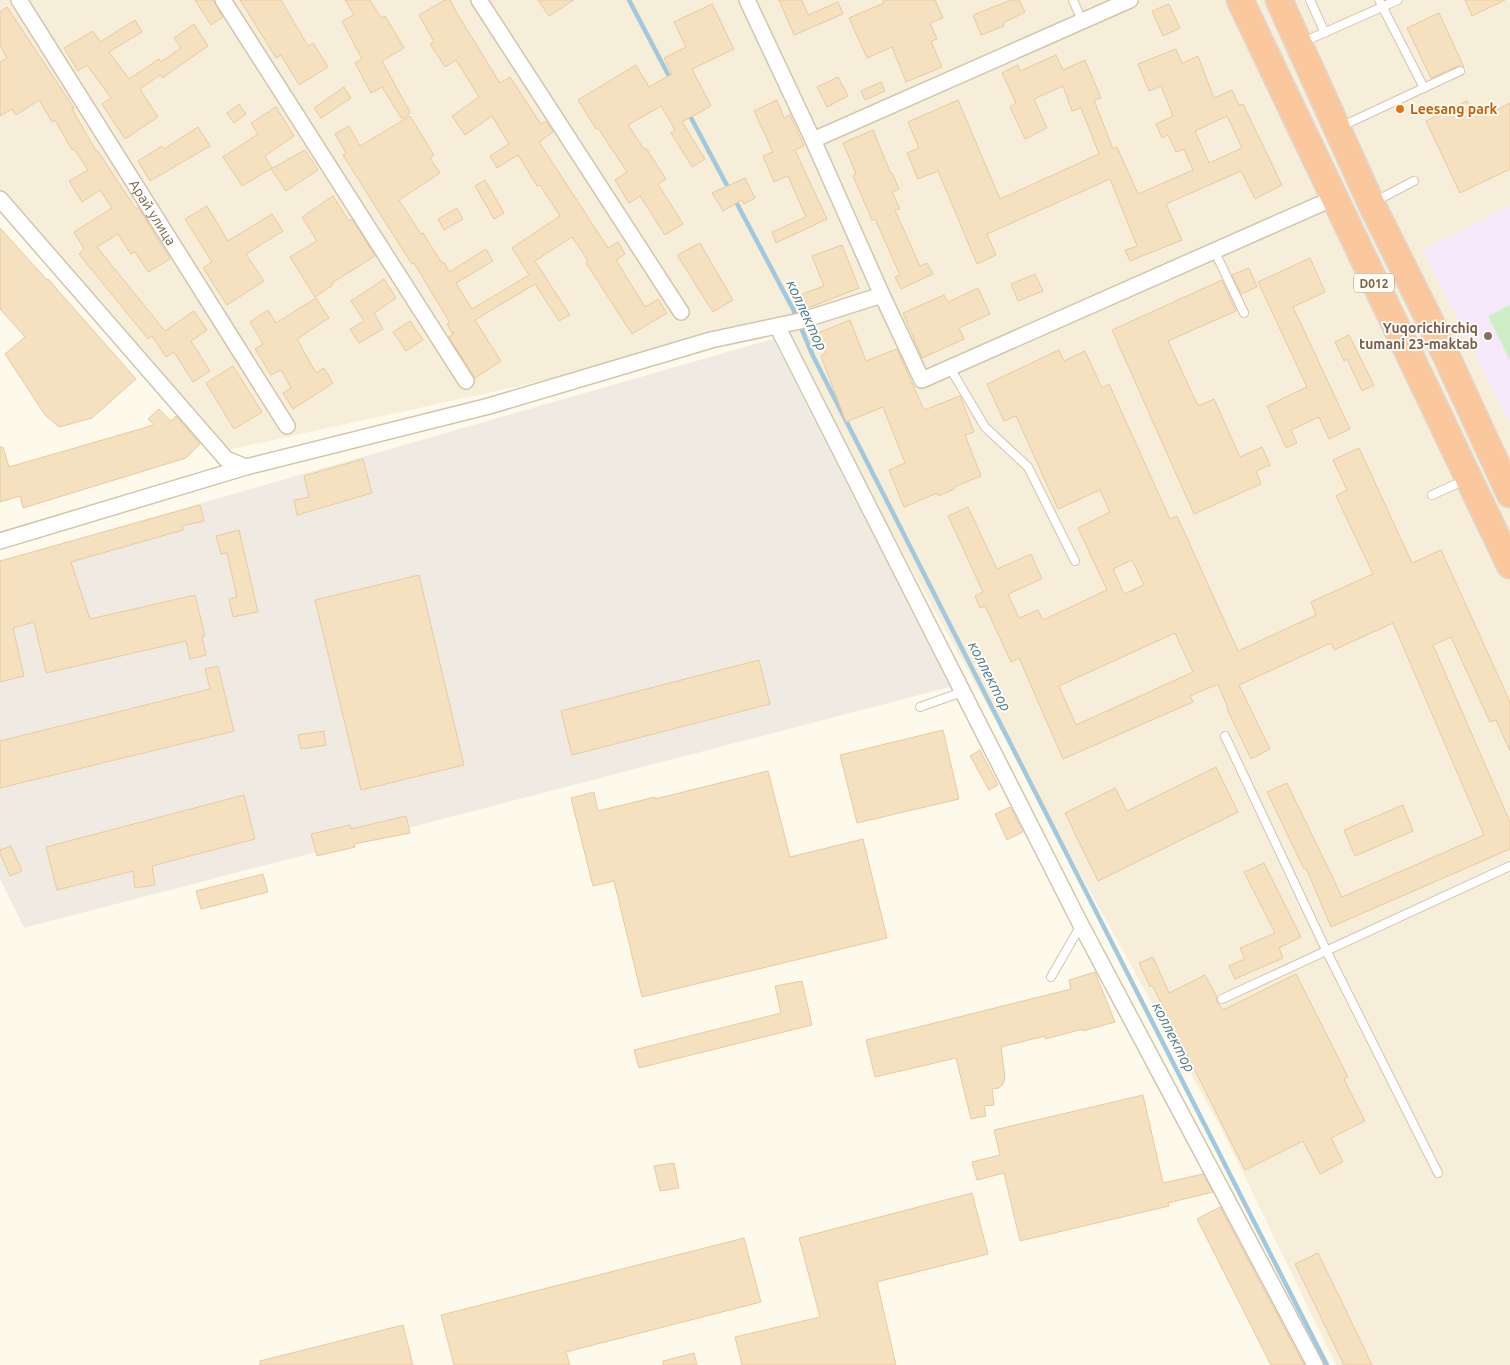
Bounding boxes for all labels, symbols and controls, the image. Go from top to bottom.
place label: Leesang park [1410,101,1498,117]
marker: Leesang park [1394,103,1406,115]
street label: Арай улица [126,177,179,248]
road number: D012 [1354,274,1394,292]
water label: коллектор [783,277,831,353]
place label: Yuqorichirchiq tumani 23-maktab [1359,320,1478,352]
marker: Yuqorichirchiq tumani 23-maktab [1482,330,1494,342]
water label: коллектор [965,638,1015,714]
water label: коллектор [1149,999,1199,1075]

